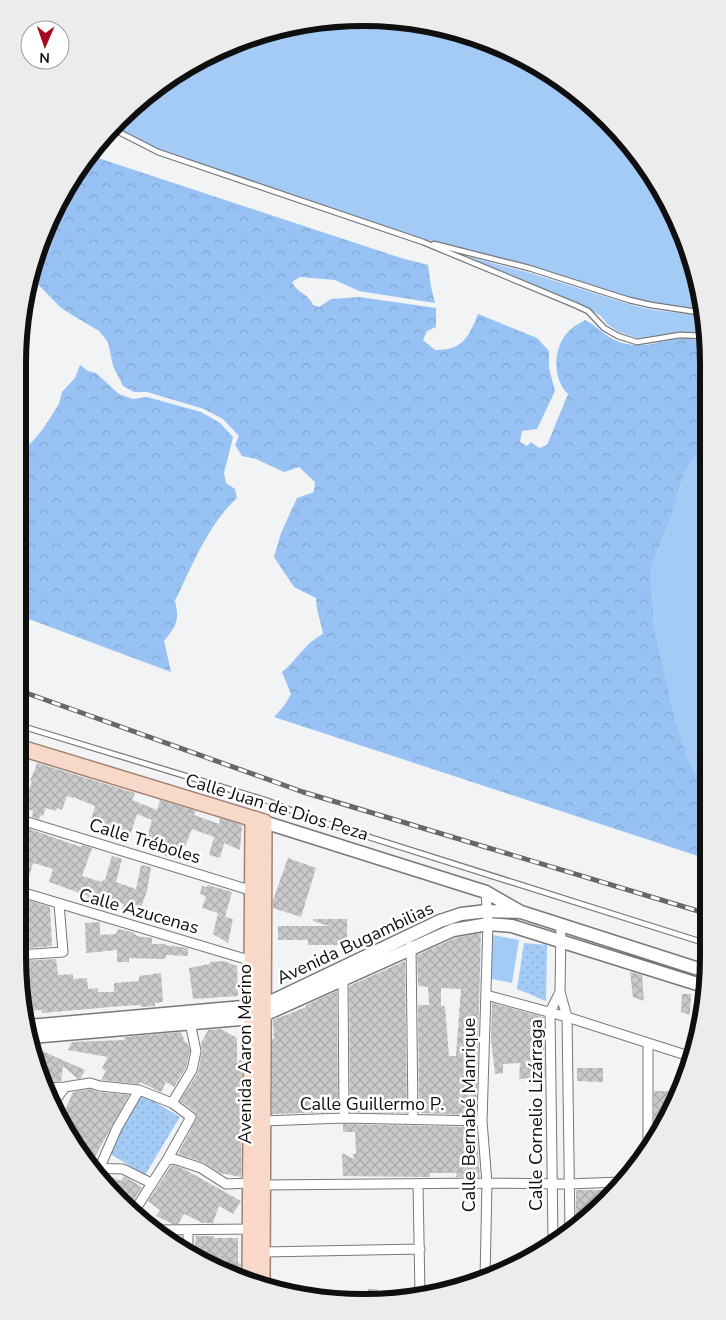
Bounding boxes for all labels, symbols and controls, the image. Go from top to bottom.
north arrow [20,20,70,70]
text: N [39,48,50,67]
street label: Calle Juan de Dios Peza [183,768,371,846]
street label: Calle Tréboles [86,813,204,869]
street label: Calle Azucenas [76,882,202,940]
street label: Avenida Bugambilias [273,896,437,990]
street label: Avenida Aaron Merino [233,964,257,1144]
street label: Calle Bernabé Manrique [457,1018,481,1212]
street label: Calle Cornelio Lizárraga [524,1019,548,1211]
street label: Calle Guillermo P. [300,1092,444,1116]

